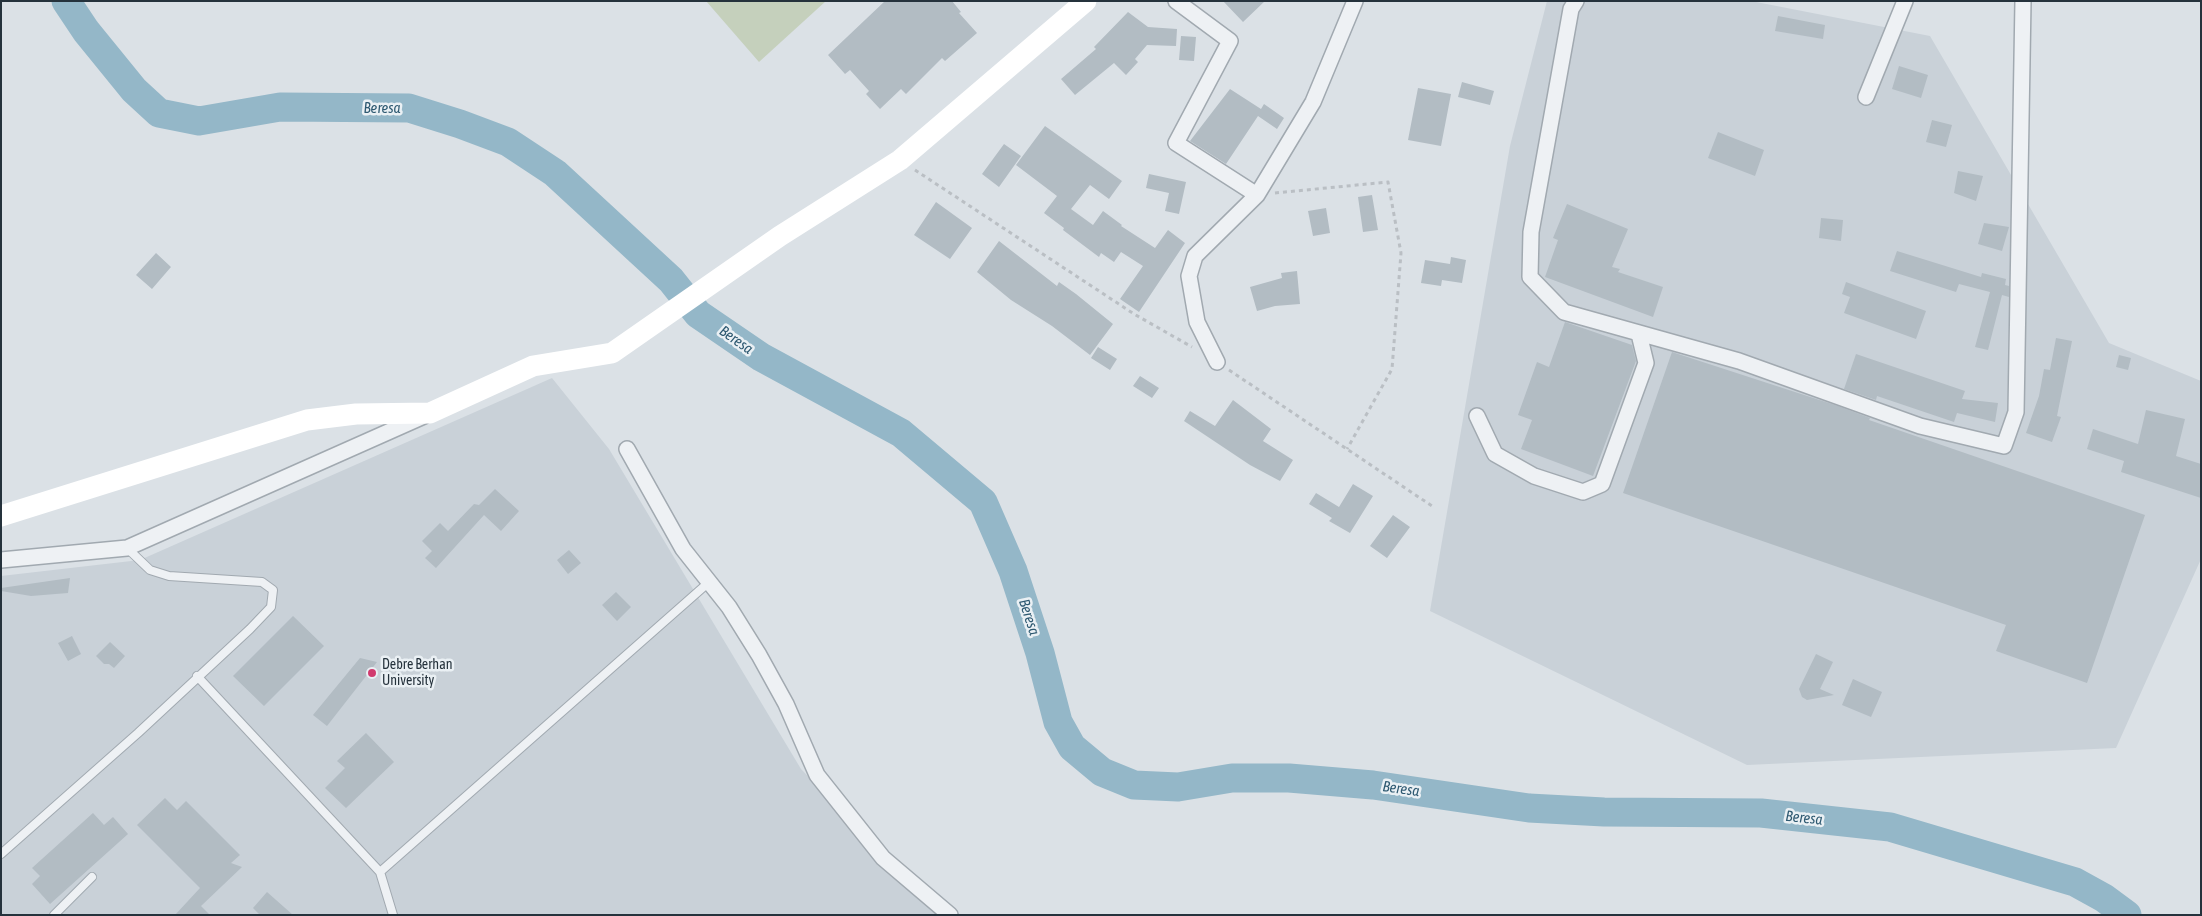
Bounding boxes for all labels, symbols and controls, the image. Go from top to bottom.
water label: Beresa [364,99,400,117]
water label: Beresa [716,322,756,358]
water label: Beresa [1015,597,1043,637]
place label: Debre Berhan University [382,657,452,690]
marker: Debre Berhan University [366,667,378,679]
water label: Beresa [1381,778,1421,800]
water label: Beresa [1785,807,1823,829]

